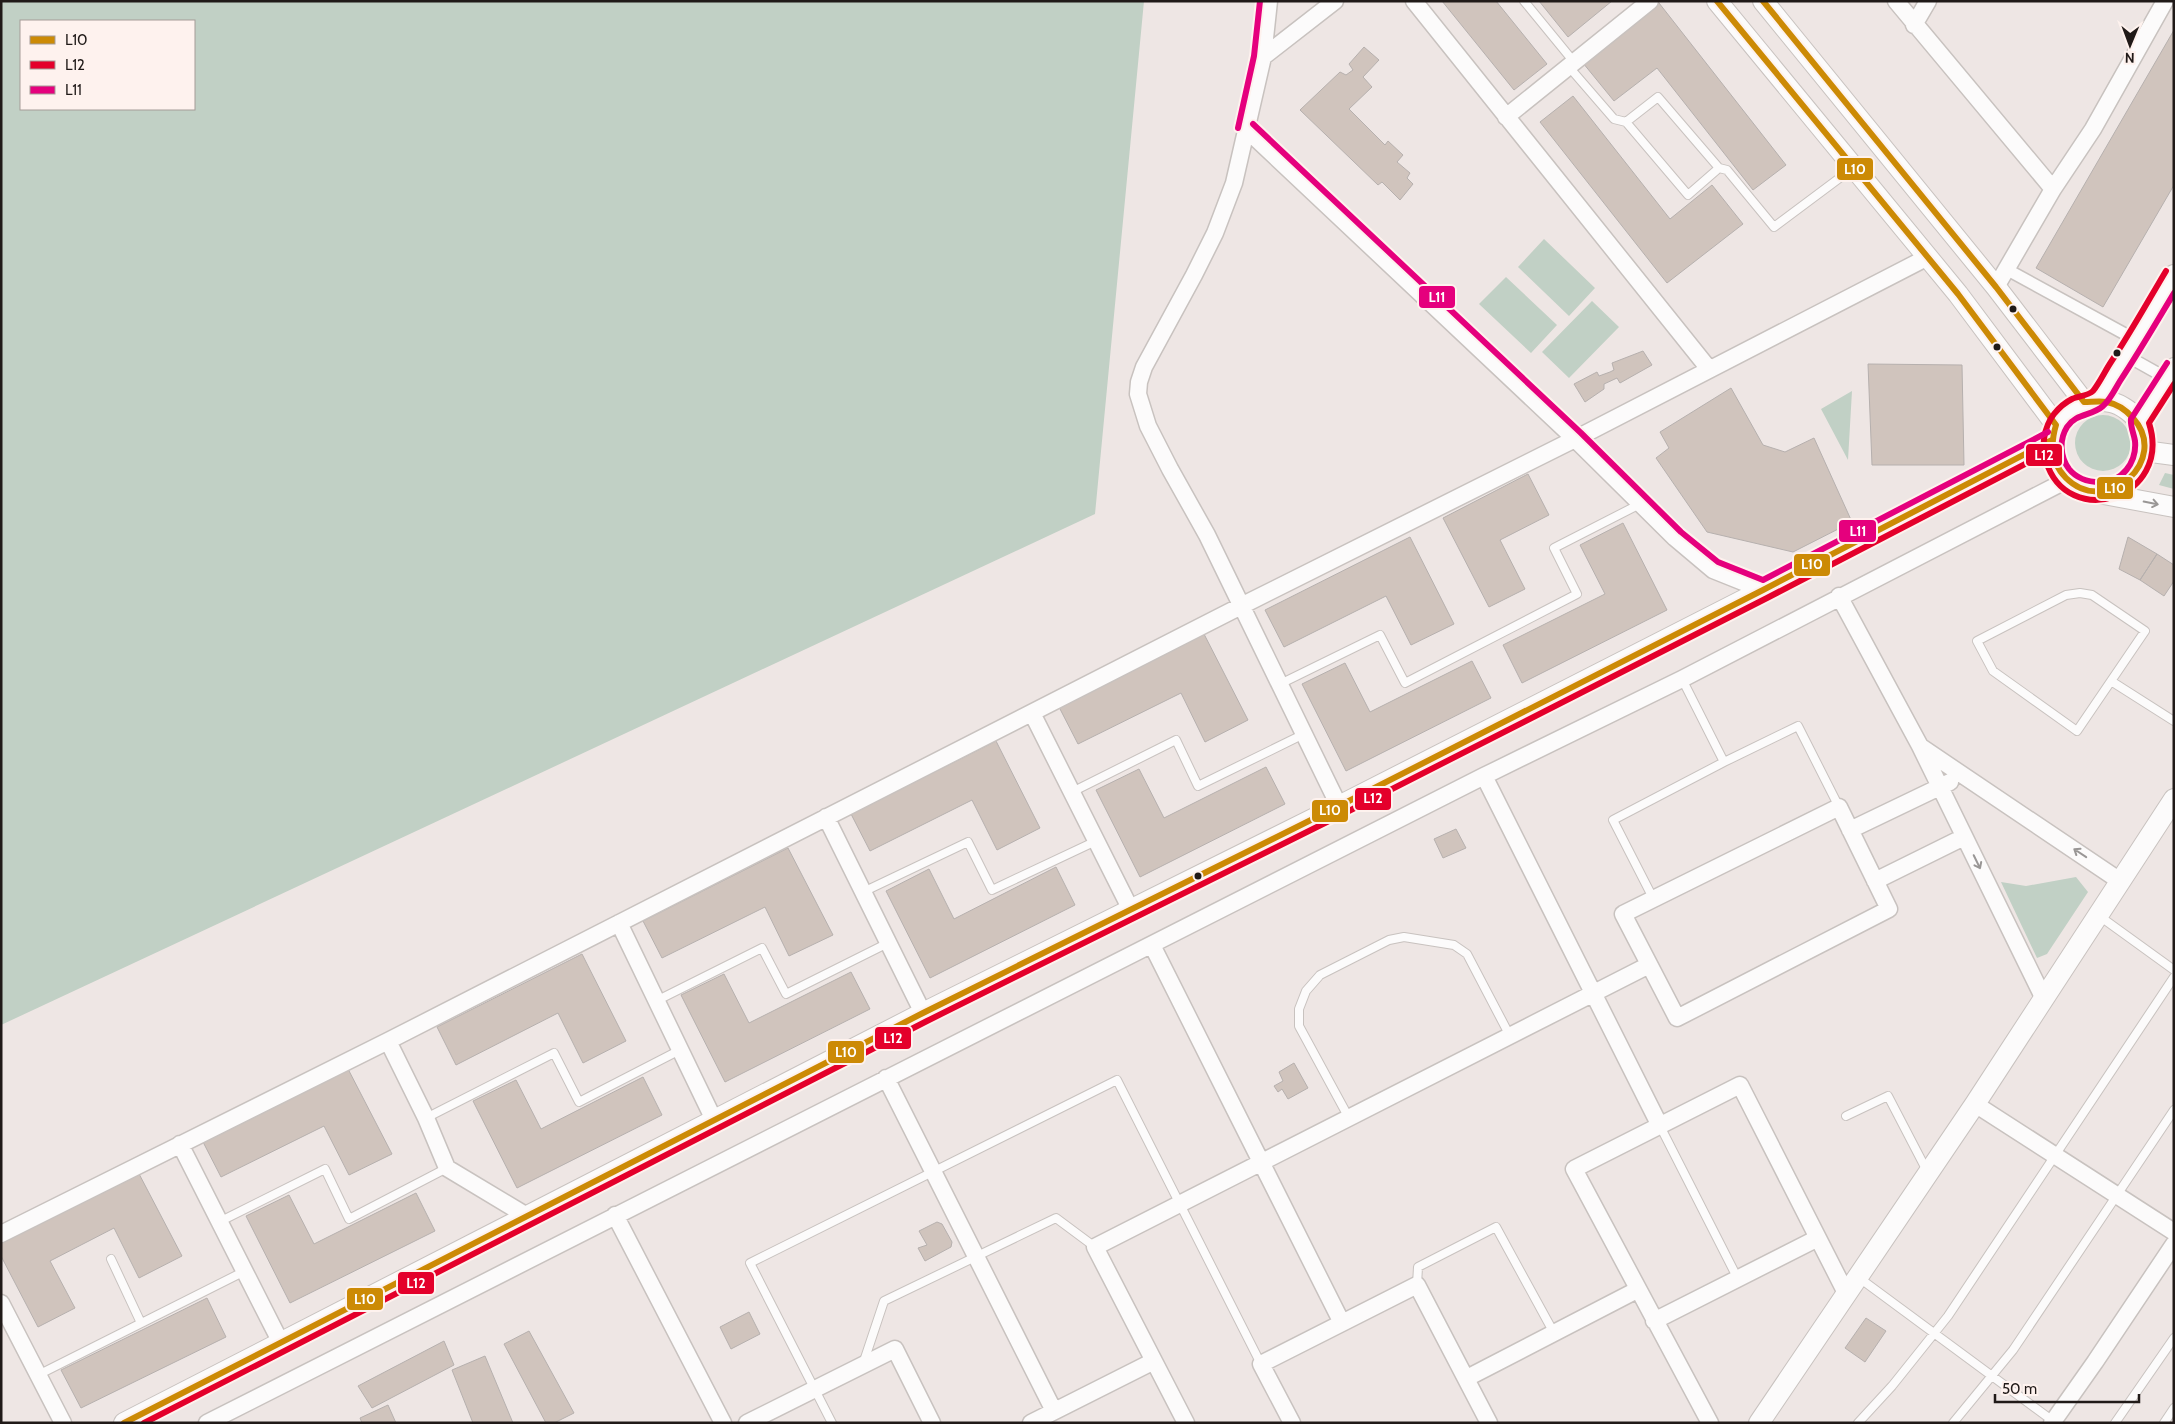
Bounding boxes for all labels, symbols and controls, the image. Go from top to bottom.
legend [20,20,195,110]
north arrow [2105,20,2155,70]
text: L10 [65,31,88,49]
text: N [2125,49,2135,67]
text: L12 [65,56,85,74]
text: L11 [65,81,82,99]
line badge: L10 [1836,157,1874,181]
text: L10 [1844,160,1866,178]
line badge: L11 [1418,285,1456,309]
text: L11 [1428,288,1446,306]
unlabelled marker [2008,304,2018,314]
unlabelled marker [1992,342,2002,352]
unlabelled marker [2112,348,2122,358]
line badge: L12 [2025,443,2063,467]
text: L12 [2034,446,2054,464]
line badge: L10 [2096,476,2134,500]
text: L10 [2104,479,2126,497]
one-way arrow [2142,499,2158,508]
line badge: L11 [1838,519,1877,543]
text: L11 [1849,522,1867,540]
line badge: L10 [1793,553,1831,577]
text: L10 [1801,555,1823,573]
line badge: L12 [1354,787,1392,811]
text: L12 [1363,789,1383,807]
line badge: L10 [1311,799,1349,823]
text: L10 [1319,801,1341,819]
one-way arrow [2073,848,2087,859]
one-way arrow [1972,854,1982,869]
unlabelled marker [1193,871,1203,881]
line badge: L12 [874,1026,912,1050]
text: L12 [883,1029,903,1047]
line badge: L10 [827,1040,865,1064]
text: L10 [835,1043,857,1061]
line badge: L12 [397,1271,435,1295]
text: L12 [406,1274,426,1292]
line badge: L10 [346,1287,384,1311]
text: L10 [354,1290,376,1308]
scale bar [1995,1372,2139,1404]
text: 50 m [2002,1380,2037,1398]

